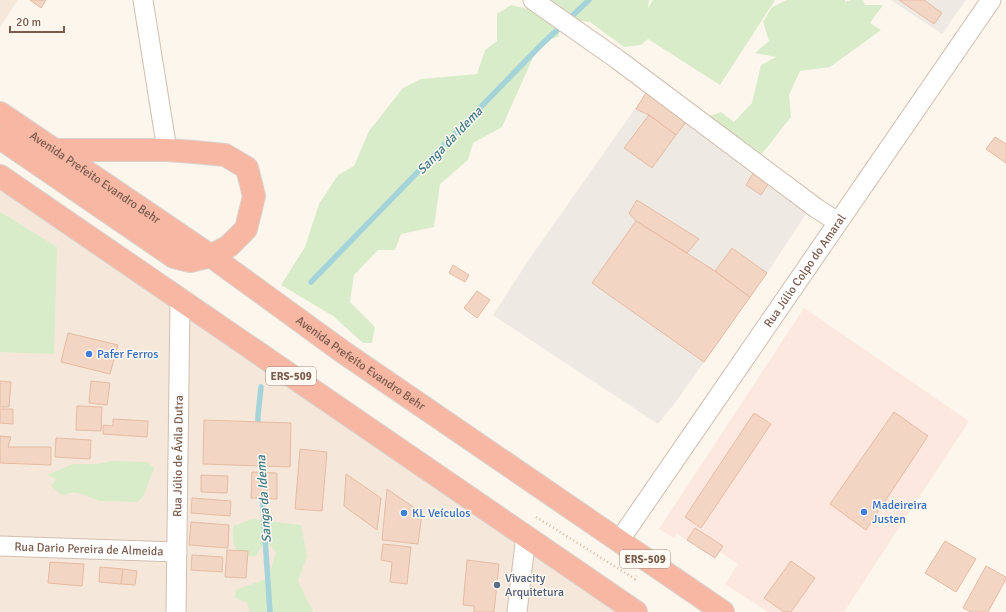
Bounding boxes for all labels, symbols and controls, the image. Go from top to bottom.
scale bar [10,8,64,34]
text: 20 m [16,15,41,30]
water label: Sanga da Idema [413,103,486,178]
street label: Avenida Prefeito Evandro Behr [27,128,164,228]
street label: Rua Júlio Colpo do Amaral [761,211,850,331]
street label: Avenida Prefeito Evandro Behr [293,313,429,414]
place label: Pafer Ferros [97,347,159,362]
marker: Pafer Ferros [84,349,94,359]
road number: ERS-509 [266,367,316,385]
street label: Rua Júlio de Ávila Dutra [170,395,187,517]
water label: Sanga da Idema [253,454,275,543]
place label: Madeireira Justen [872,498,927,527]
place label: KL Veículos [412,506,471,521]
marker: Madeireira Justen [859,507,869,517]
marker: KL Veículos [399,508,409,518]
street label: Rua Dario Pereira de Almeida [14,539,164,560]
road number: ERS-509 [620,550,670,568]
place label: Vivacity Arquitetura [505,571,564,600]
marker: Vivacity Arquitetura [492,580,502,590]

